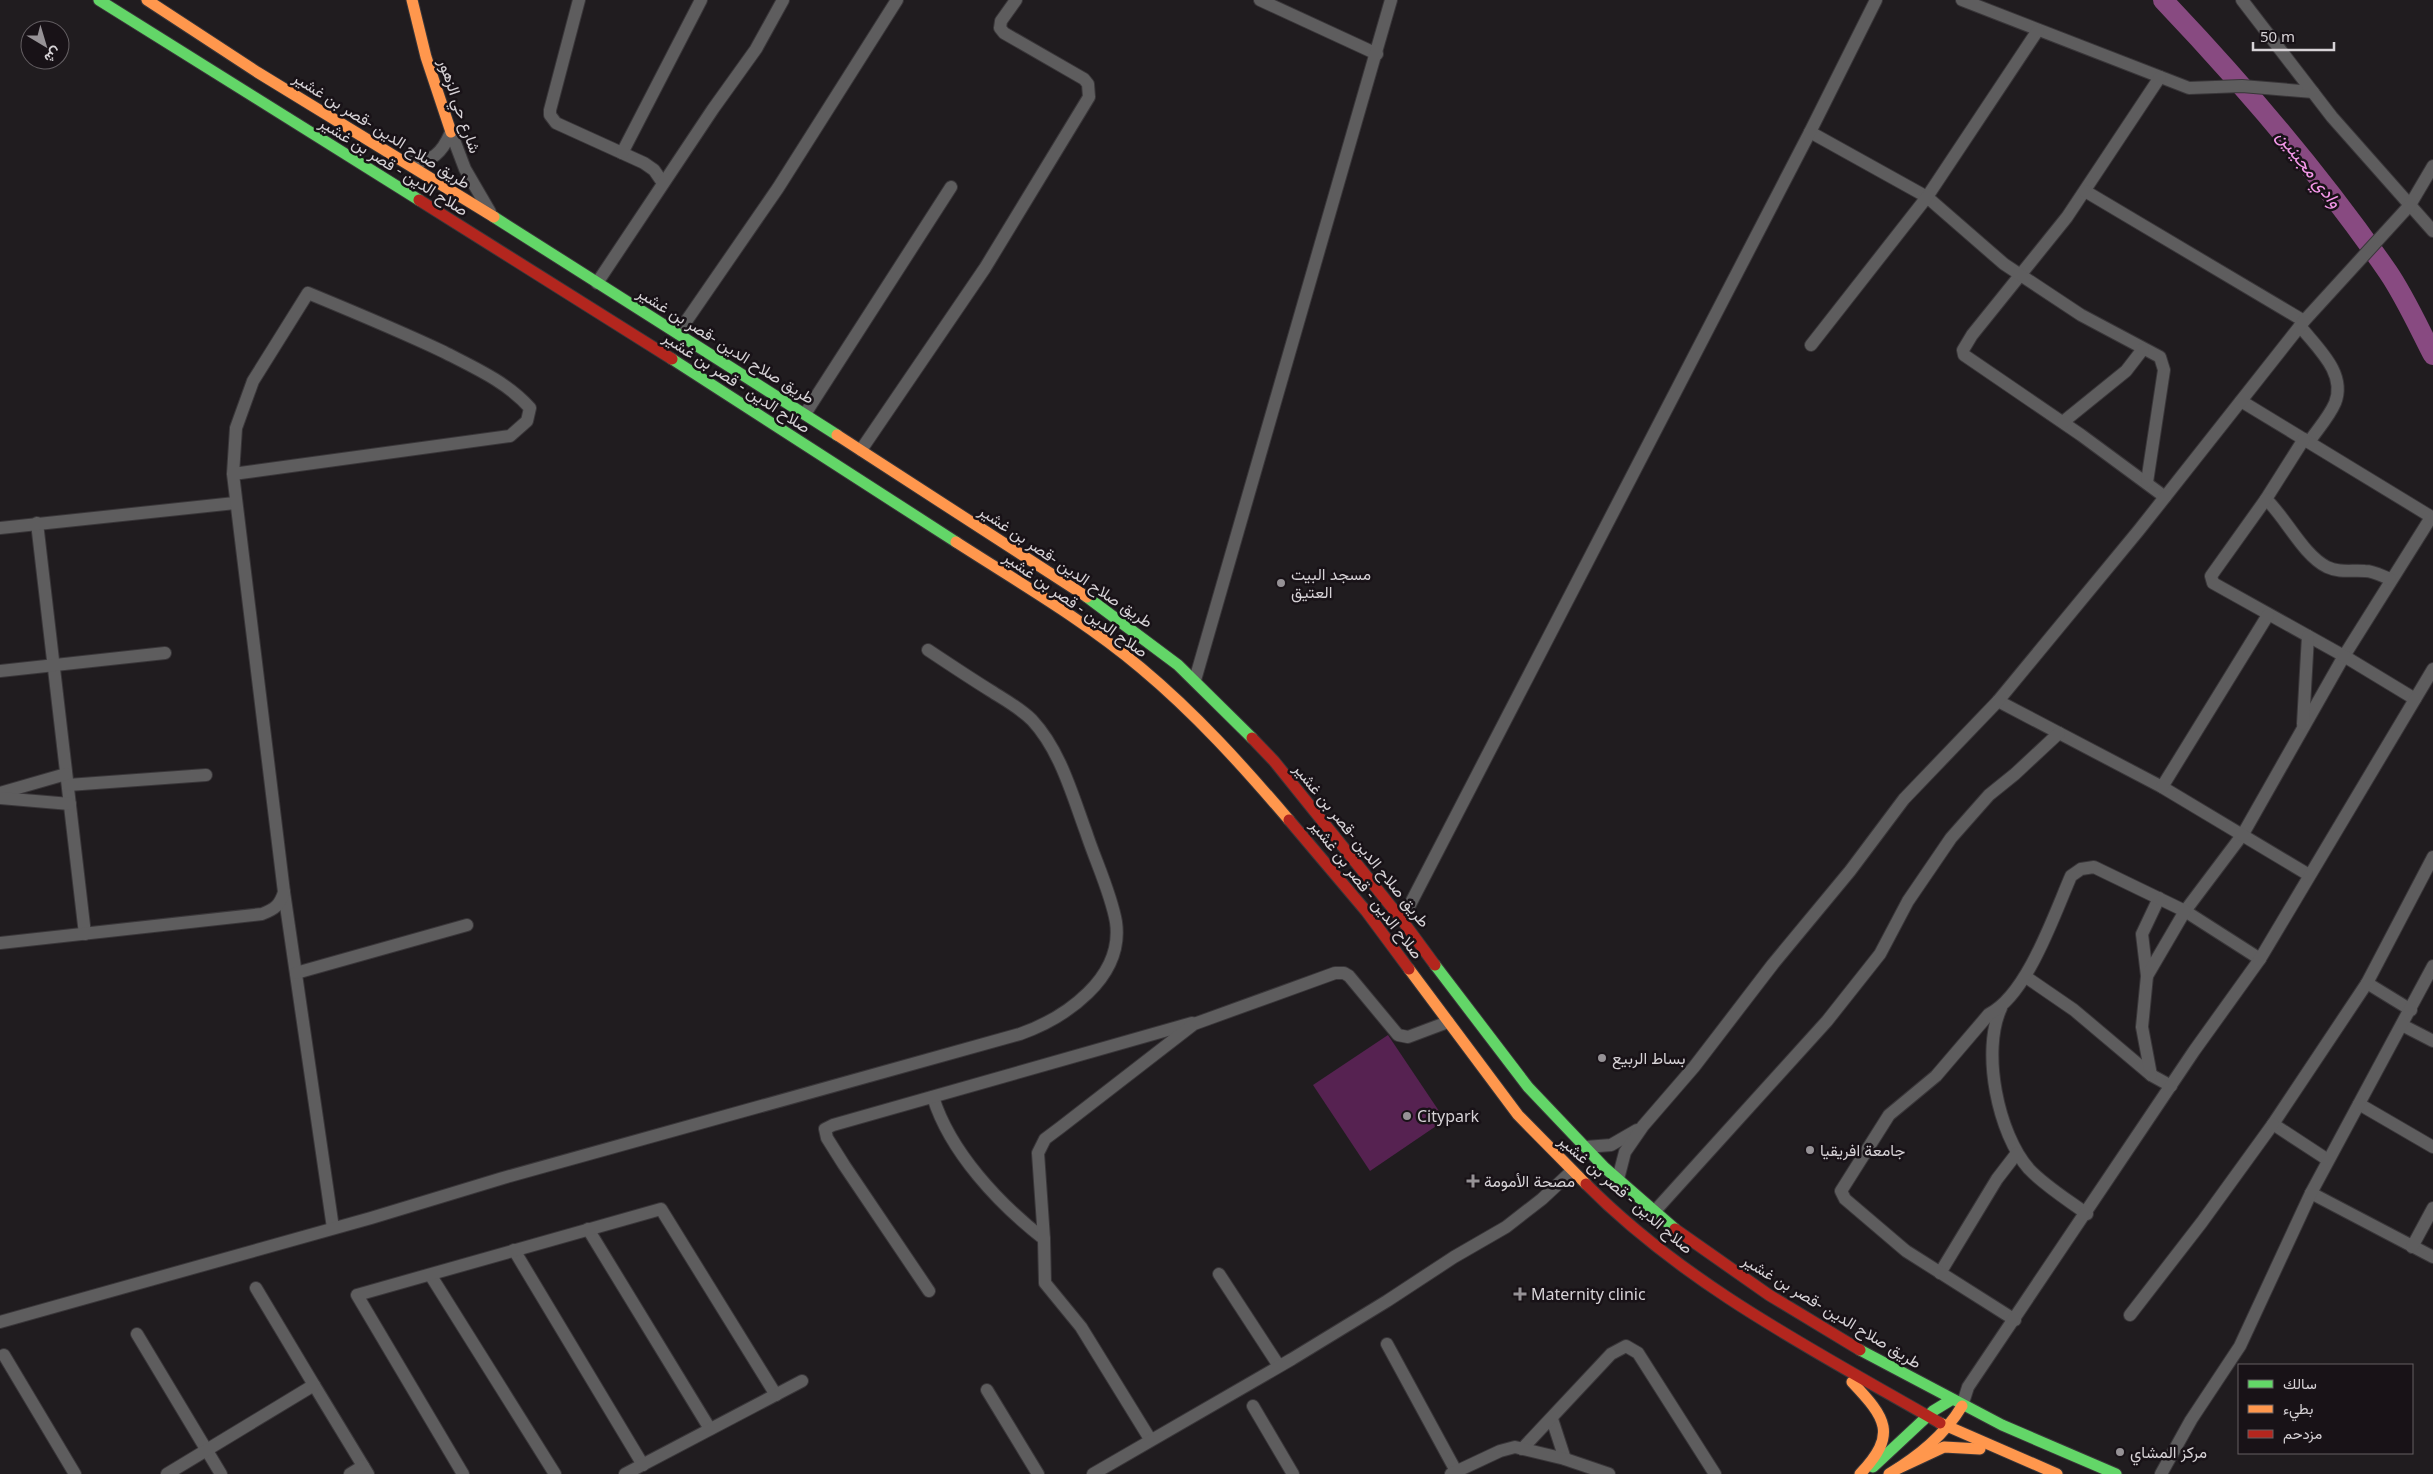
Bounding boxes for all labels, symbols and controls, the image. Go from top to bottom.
north arrow [20,20,70,70]
scale bar [2253,20,2334,52]
text: 50 m [2260,26,2295,46]
text: ش [41,43,66,68]
street label: شارع حي الزهور [430,55,486,157]
street label: طريق صلاح الدين -قصر بن غشير [288,66,475,195]
street label: صلاح الدين - قصر بن غشير [314,111,473,222]
water label: وادي مجينين [2269,124,2348,215]
street label: طريق صلاح الدين -قصر بن غشير [632,281,819,410]
street label: صلاح الدين - قصر بن غشير [658,326,815,439]
street label: طريق صلاح الدين -قصر بن غشير [973,499,1157,633]
street label: صلاح الدين - قصر بن غشير [998,545,1153,663]
place label: مسجد البيت العتيق [1291,563,1371,603]
marker: مسجد البيت العتيق [1275,577,1287,589]
street label: طريق صلاح الدين -قصر بن غشير [1287,757,1435,932]
street label: صلاح الدين - قصر بن غشير [1304,814,1428,964]
place label: بساط الربيع [1612,1047,1686,1070]
marker: بساط الربيع [1596,1052,1608,1064]
place label: Citypark [1417,1105,1480,1127]
marker: Citypark [1401,1110,1413,1122]
street label: صلاح الدين - قصر بن غشير [1553,1129,1698,1259]
place label: جامعة افريقيا [1820,1139,1905,1161]
marker: جامعة افريقيا [1804,1144,1816,1156]
place label: مصحة الأمومة [1484,1170,1575,1192]
marker: مصحة الأمومة [1466,1174,1480,1188]
street label: طريق صلاح الدين -قصر بن غشير [1737,1248,1926,1374]
place label: Maternity clinic [1531,1283,1646,1305]
marker: Maternity clinic [1513,1287,1527,1301]
legend [2238,1364,2413,1454]
text: سالك [2283,1373,2317,1393]
text: بطيء [2283,1398,2313,1422]
text: مزدحم [2283,1423,2322,1444]
place label: مركز المشاي [2130,1441,2207,1466]
marker: مركز المشاي [2114,1446,2126,1458]

